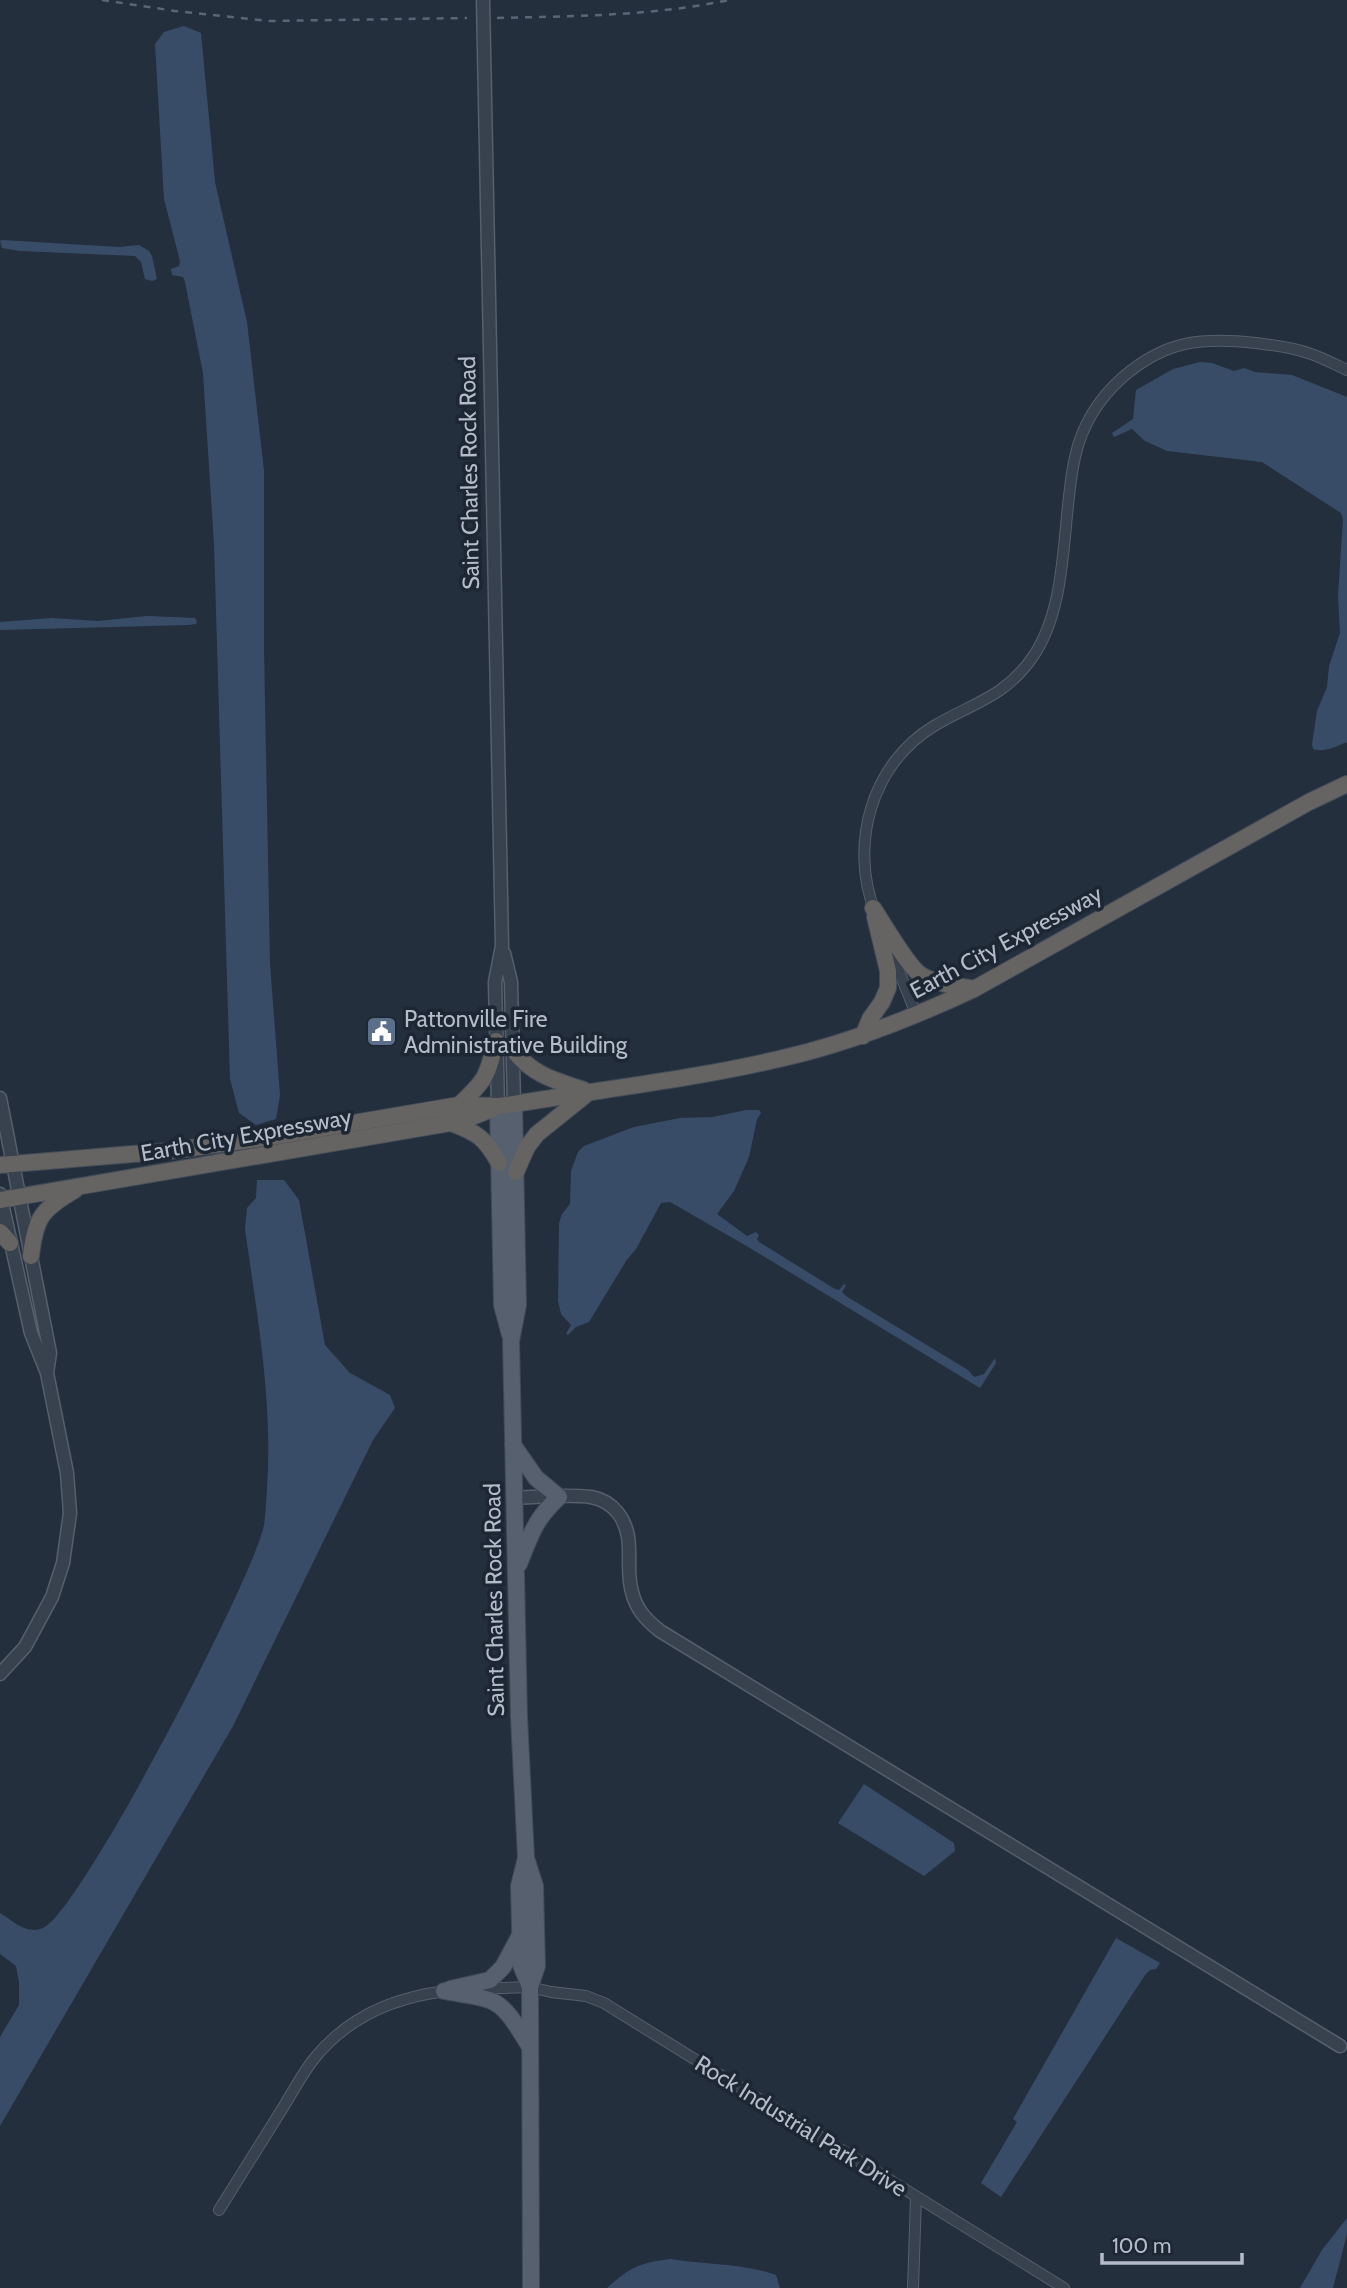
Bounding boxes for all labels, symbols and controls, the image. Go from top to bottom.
street label: Saint Charles Rock Road [453,356,485,590]
street label: Earth City Expressway [905,879,1107,1005]
place label: Pattonville Fire Administrative Building [404,1005,628,1059]
public building icon: Pattonville Fire Administrative Building [364,1015,398,1049]
street label: Earth City Expressway [138,1103,354,1167]
street label: Saint Charles Rock Road [478,1483,510,1717]
street label: Rock Industrial Park Drive [690,2049,912,2203]
scale bar [1102,2222,1242,2266]
text: 100 m [1112,2233,1171,2258]

